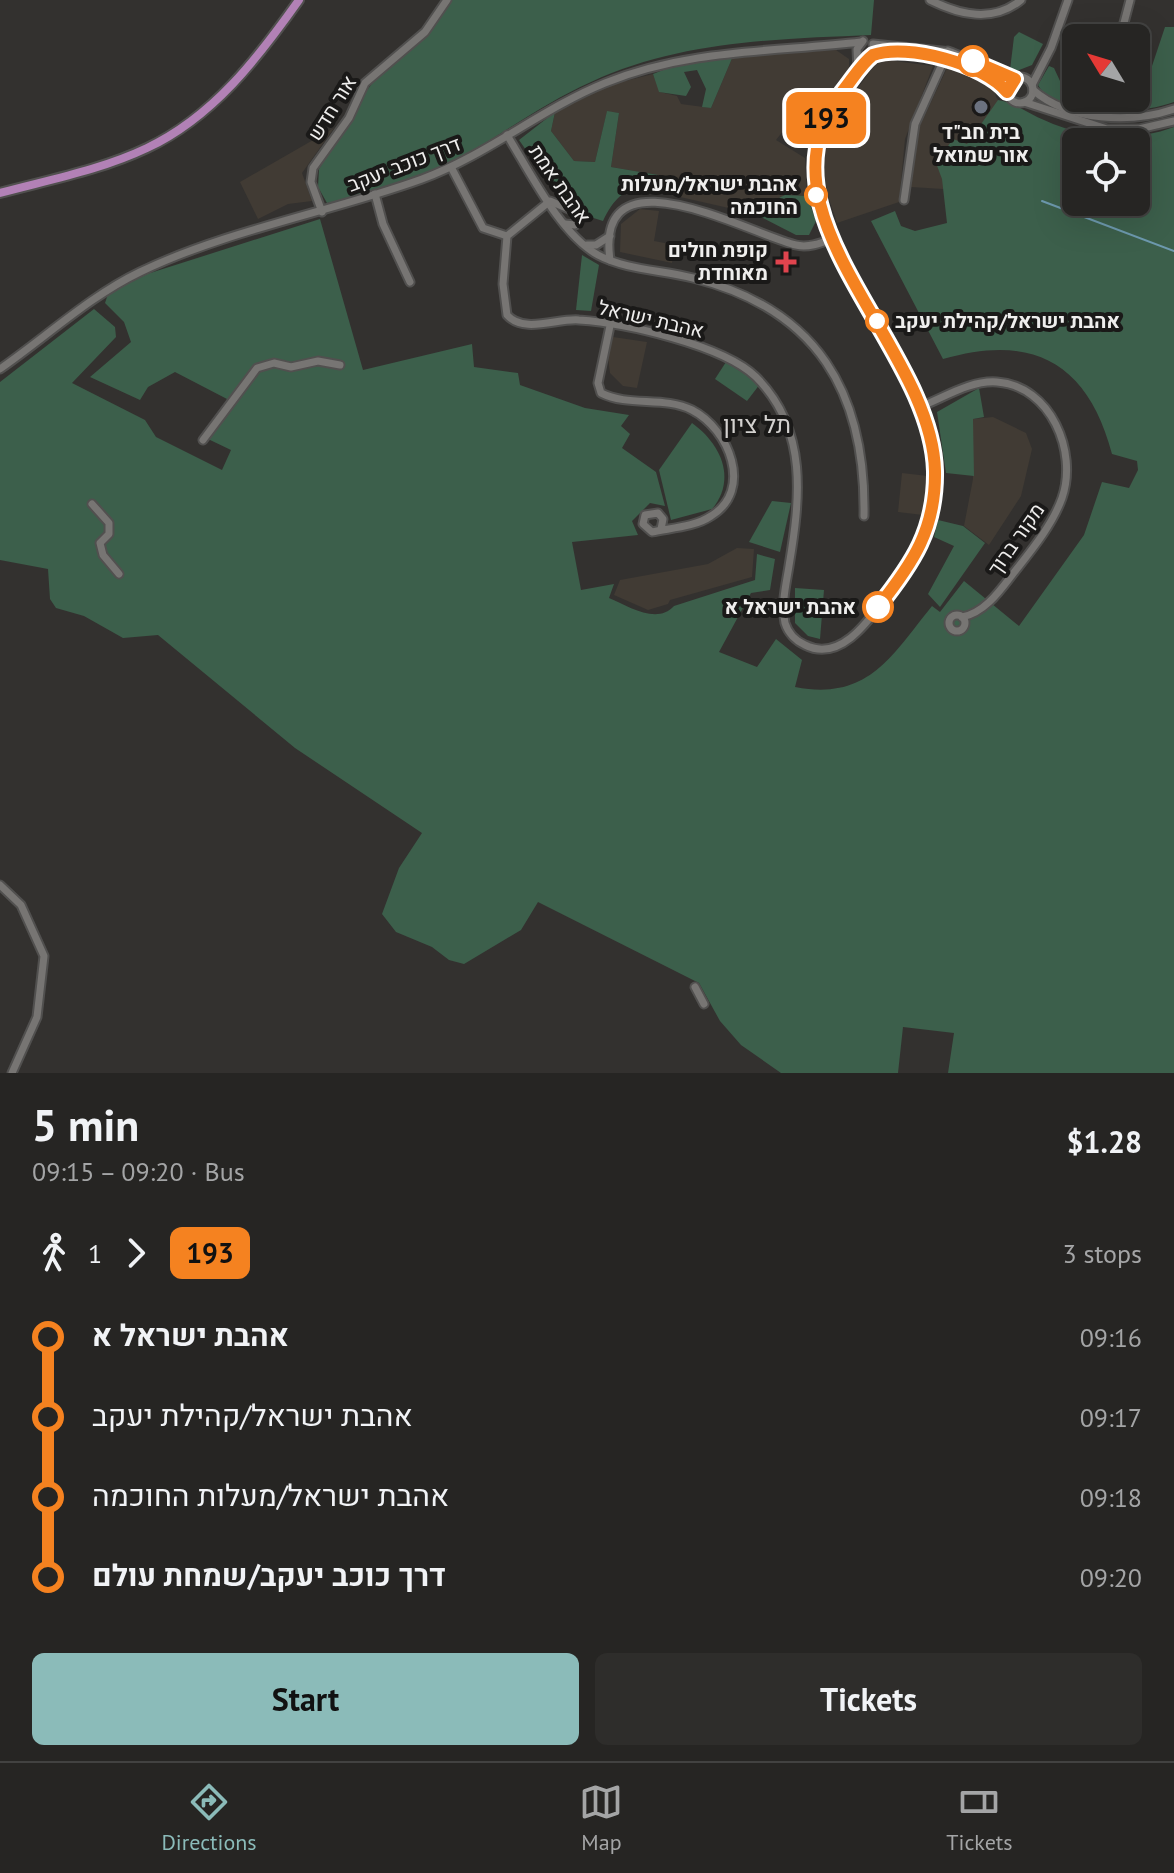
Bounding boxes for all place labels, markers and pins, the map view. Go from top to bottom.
unlabelled marker [958,46,988,76]
marker: בית חב"ד אור שמואל [972,98,990,116]
place label: בית חב"ד אור שמואל [933,119,1029,168]
place label: אהבת ישראל/מעלות החוכמה [621,171,798,220]
marker: אהבת ישראל/מעלות החוכמה [805,184,827,206]
place label: קופת חולים מאוחדת [668,237,768,286]
marker: קופת חולים מאוחדת [775,251,797,273]
place label: אהבת ישראל/קהילת יעקב [895,308,1120,334]
marker: אהבת ישראל/קהילת יעקב [866,310,888,332]
marker: אהבת ישראל א [863,592,893,622]
place label: אהבת ישראל א [725,594,856,620]

